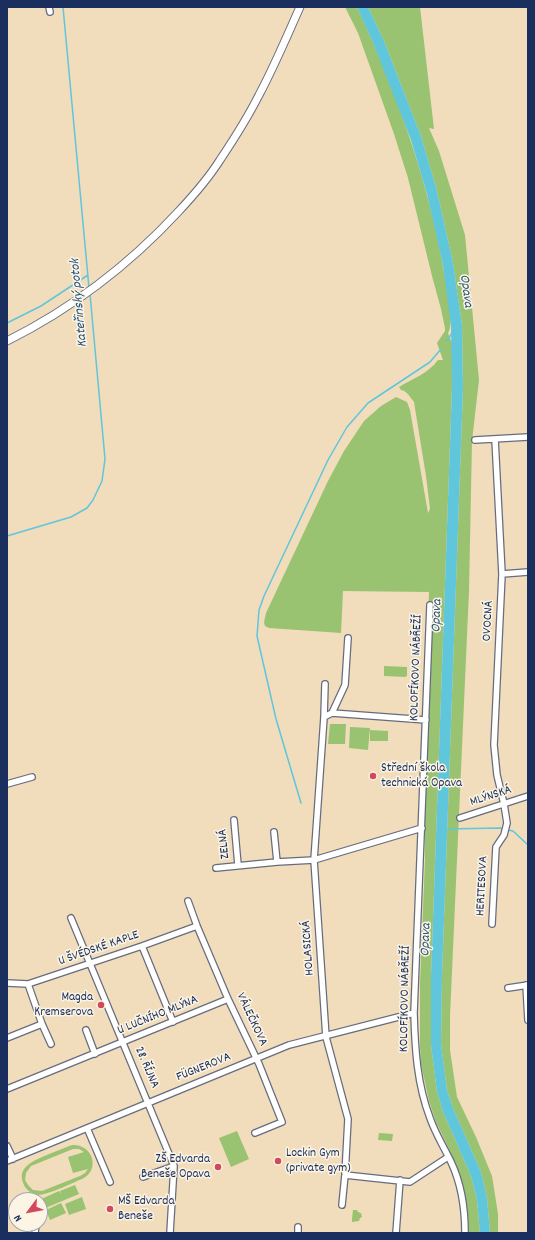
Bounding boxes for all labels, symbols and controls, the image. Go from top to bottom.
water label: Kateřinský potok [68,258,92,348]
water label: Opava [454,273,476,309]
water label: Opava [429,599,447,633]
street label: OVOCNÁ [480,600,498,642]
street label: KOLOFÍKOVO NÁBŘEŽÍ [407,615,427,721]
place label: Střední škola technická Opava [381,761,462,792]
marker: Střední škola technická Opava [368,771,378,781]
street label: MLÝNSKÁ [468,783,514,811]
street label: ZELNÁ [216,828,234,860]
street label: HERITESOVA [474,855,492,917]
street label: HOLASICKÁ [299,920,319,976]
water label: Opava [418,923,436,957]
street label: U ŠVÉDSKÉ KAPLE [57,928,141,970]
street label: KOLOFÍKOVO NÁBŘEŽÍ [397,946,415,1052]
place label: Magda Kremserova [34,990,93,1021]
street label: VÁLEČKOVA [232,991,270,1049]
street label: U LUČNÍHO MLÝNA [115,993,201,1039]
marker: Magda Kremserova [96,1000,106,1010]
street label: 28. ŘÍJNA [130,1045,162,1091]
street label: FÜGNEROVA [174,1050,234,1086]
place label: Lockin Gym (private gym) [286,1146,351,1177]
place label: ZŠ Edvarda Beneše Opava [141,1152,210,1183]
marker: Lockin Gym (private gym) [273,1156,283,1166]
marker: ZŠ Edvarda Beneše Opava [213,1162,223,1172]
north arrow [8,1192,48,1232]
place label: MŠ Edvarda Beneše [118,1194,174,1225]
marker: MŠ Edvarda Beneše [105,1204,115,1214]
text: N [10,1211,27,1224]

